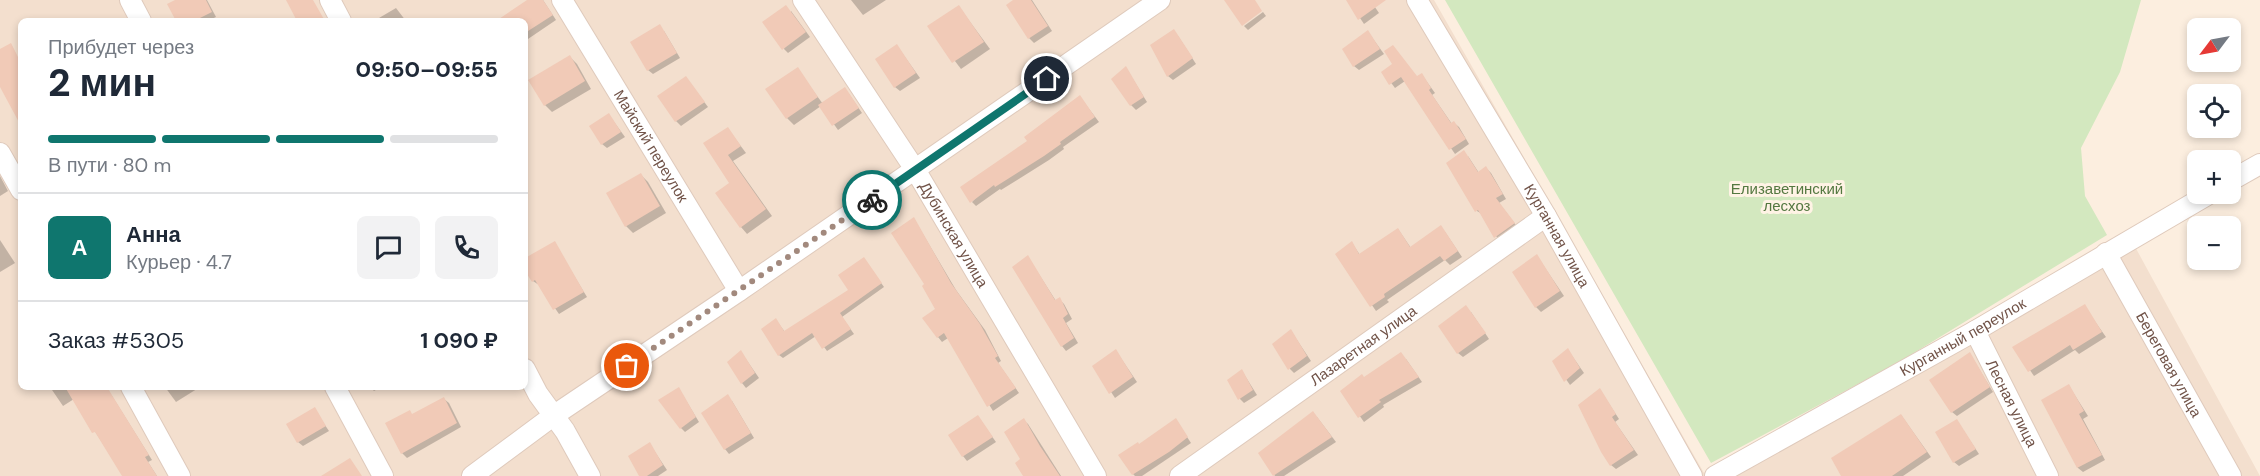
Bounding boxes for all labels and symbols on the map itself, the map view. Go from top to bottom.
north arrow [2187,18,2241,72]
pin [1021,53,1072,104]
street label: Майский переулок [609,86,693,206]
courier [842,170,902,230]
street label: Дубинская улица [915,178,993,292]
park label: Елизаветинский лесхоз [1731,179,1843,216]
street label: Курганная улица [1519,180,1594,292]
street label: Курганный переулок [1896,293,2030,381]
street label: Лазаретная улица [1306,301,1421,390]
street label: Береговая улица [2131,308,2206,422]
pin [601,340,652,391]
street label: Лесная улица [1981,356,2042,451]

